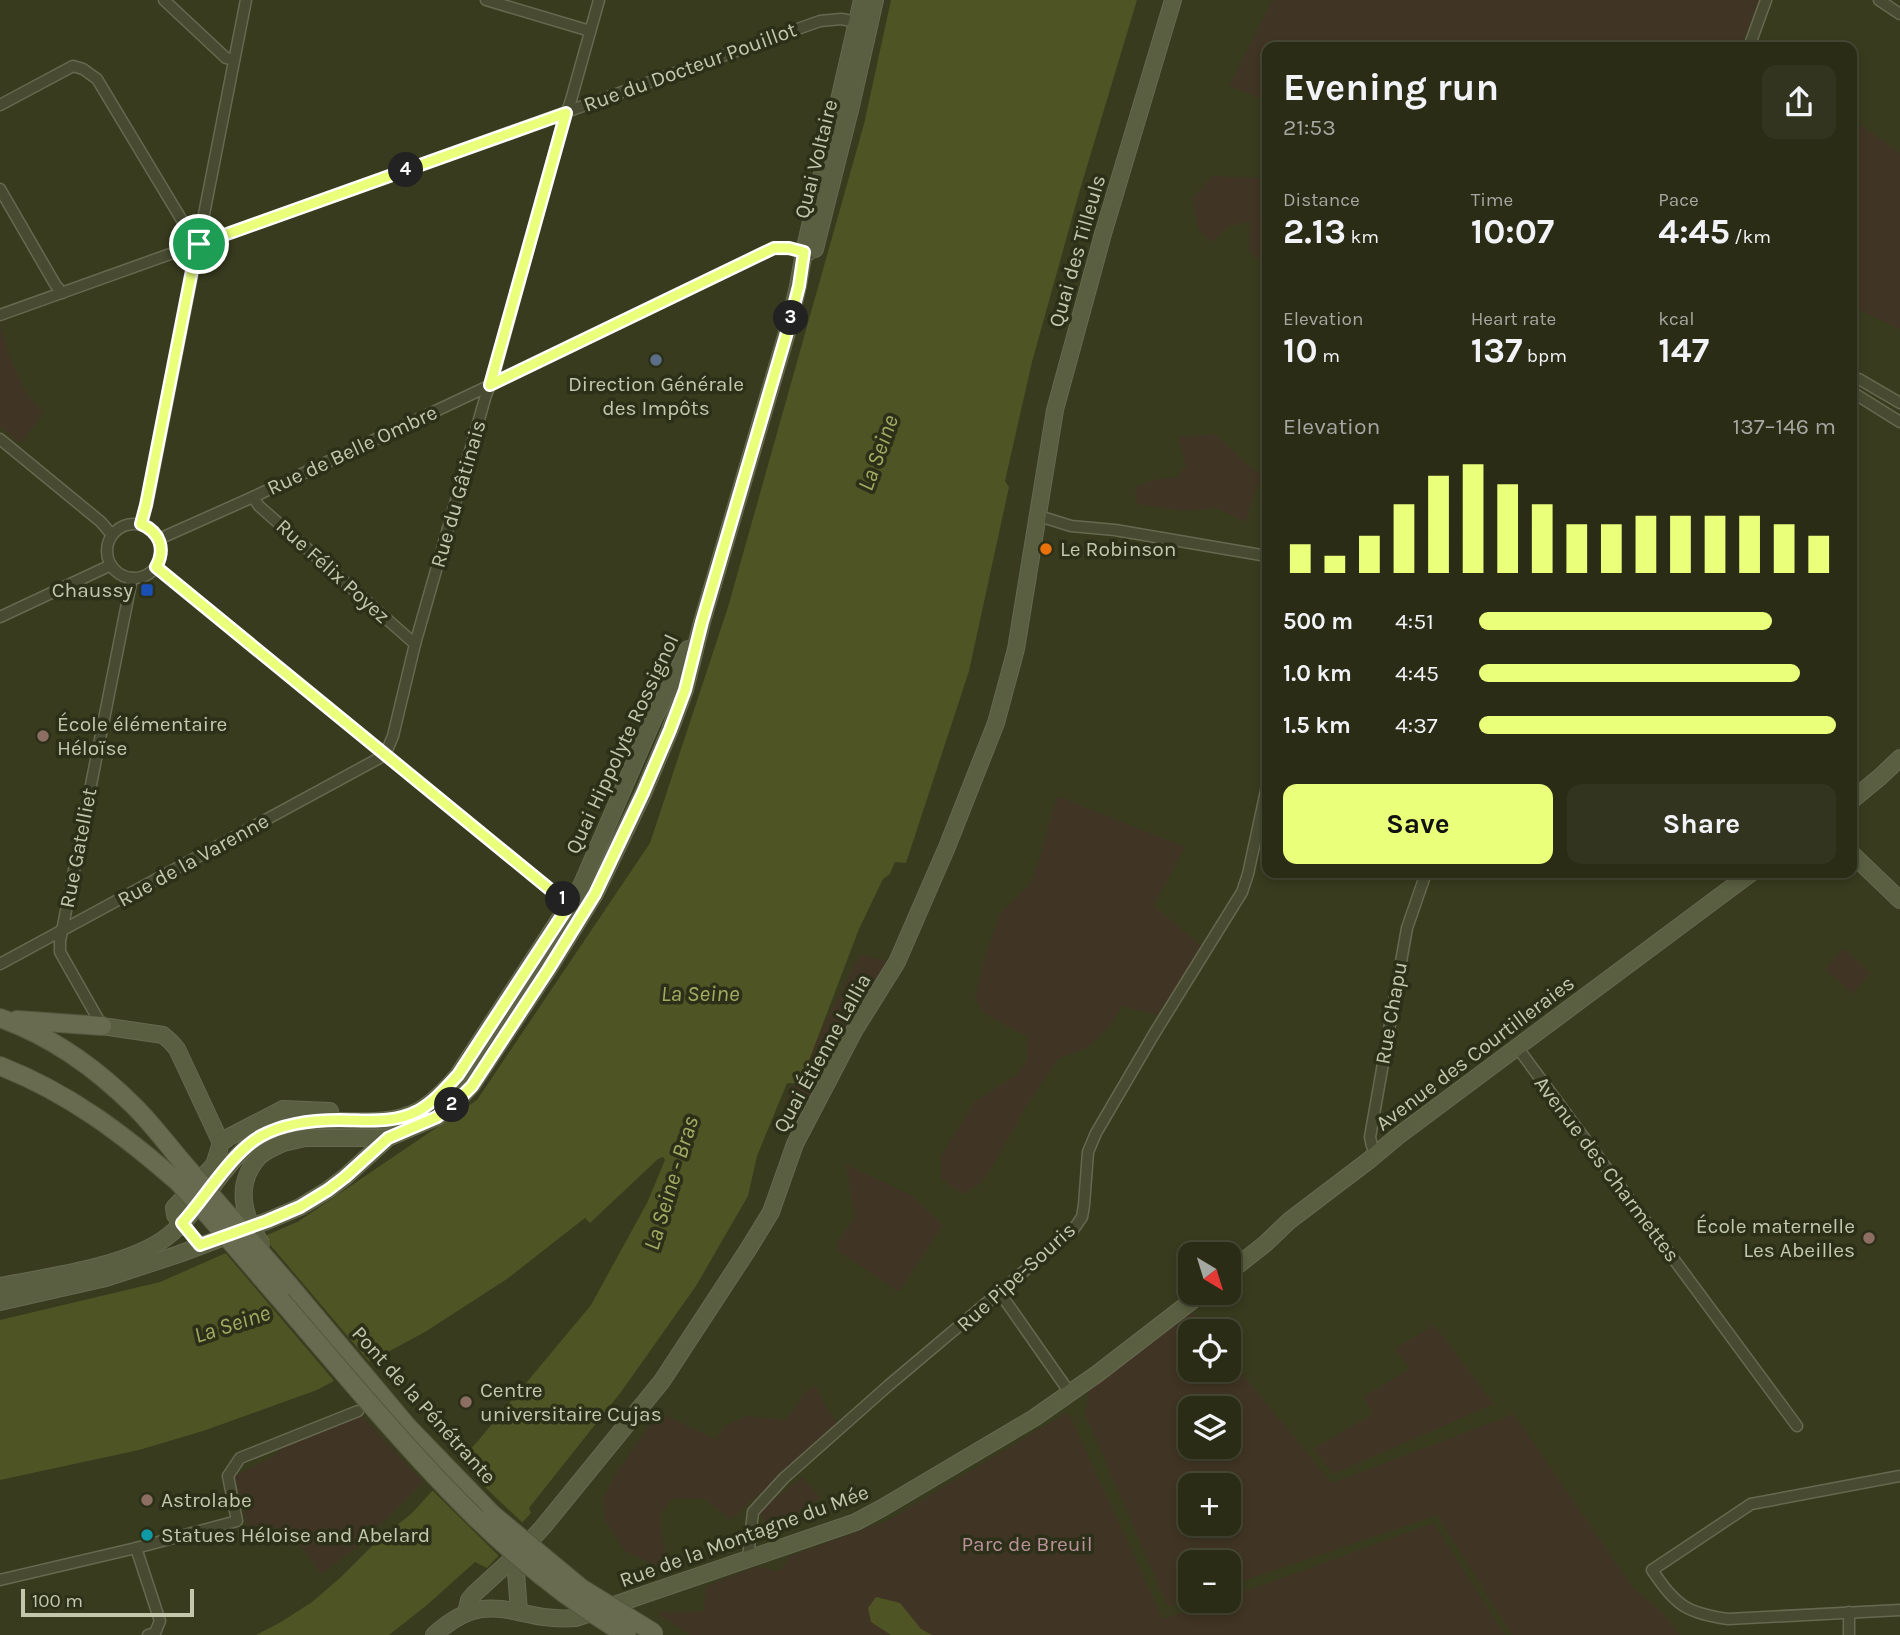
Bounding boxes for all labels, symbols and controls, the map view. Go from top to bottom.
street label: Rue du Docteur Pouillot [580,17,800,117]
text: Evening run [1283,65,1499,110]
button: share [1762,65,1836,139]
street label: Quai Voltaire [790,97,842,221]
text: 21:53 [1283,114,1336,141]
pin: 4 [388,152,424,188]
text: 4 [400,158,411,180]
street label: Quai des Tilleuls [1044,172,1110,330]
text: Distance [1283,189,1360,211]
text: Time [1471,189,1513,211]
text: Pace [1658,189,1699,211]
text: 2.13 [1283,211,1346,252]
text: 10:07 [1471,211,1554,252]
text: 4:45 [1658,211,1730,252]
pin [169,214,229,274]
icon: arrive [180,225,218,263]
text: km [1346,226,1379,248]
text: /km [1730,226,1771,248]
pin: 3 [774,300,808,336]
text: 3 [785,306,796,328]
text: Elevation [1283,308,1363,330]
text: Heart rate [1471,308,1556,330]
text: kcal [1658,308,1695,330]
text: 10 [1283,330,1318,371]
text: 137 [1471,330,1522,371]
text: 147 [1658,330,1709,371]
text: m [1318,345,1340,367]
text: bpm [1522,345,1567,367]
marker: Direction Générale des Impôts [648,352,664,368]
place label: Direction Générale des Impôts [568,372,744,420]
street label: Rue de Belle Ombre [263,400,441,500]
water label: La Seine [852,411,904,495]
text: Elevation [1283,413,1380,440]
text: 137–146 m [1733,413,1836,440]
street label: Rue du Gâtinais [425,418,491,570]
street label: Rue Félix Poyez [271,514,395,628]
place label: Le Robinson [1060,537,1177,561]
marker: Le Robinson [1038,541,1054,557]
place label: Chaussy [52,578,133,602]
marker: Chaussy [139,582,155,598]
text: 500 m [1283,608,1353,635]
text: 4:51 [1395,608,1434,635]
street label: Quai Hippolyte Rossignol [561,630,683,858]
text: 1.0 km [1283,660,1352,687]
text: 4:45 [1395,660,1439,687]
place label: École élémentaire Héloïse [57,712,227,760]
text: 1.5 km [1283,712,1351,739]
text: 4:37 [1395,712,1438,739]
marker: École élémentaire Héloïse [35,728,51,744]
button: Save [1283,784,1553,864]
button: Share [1567,784,1836,864]
street label: Rue Gatelliet [55,786,101,910]
street label: Rue de la Varenne [113,808,273,912]
pin: 1 [546,881,580,916]
text: 1 [559,887,566,909]
street label: Rue Chapu [1370,960,1412,1066]
street label: Quai Étienne Lallia [768,969,876,1137]
street label: Avenue des Courtilleraies [1371,971,1579,1135]
water label: La Seine [661,980,740,1007]
street label: Avenue des Charmettes [1529,1071,1685,1267]
pin: 2 [434,1088,470,1122]
text: 2 [446,1093,457,1115]
water label: La Seine - Bras [638,1112,704,1253]
place label: École maternelle Les Abeilles [1696,1214,1855,1262]
street label: Rue Pipe-Souris [952,1217,1080,1337]
marker: École maternelle Les Abeilles [1861,1230,1877,1246]
north arrow [1178,1242,1241,1306]
map controls [1178,1242,1241,1613]
water label: La Seine [190,1299,274,1349]
button: locate [1178,1319,1241,1382]
street label: Pont de la Pénétrante [347,1321,501,1489]
place label: Centre universitaire Cujas [480,1378,662,1426]
marker: Centre universitaire Cujas [458,1394,474,1410]
button: layers [1178,1396,1241,1459]
button: + [1178,1473,1241,1536]
street label: Rue de la Montagne du Mée [616,1480,872,1592]
place label: Astrolabe [161,1488,252,1512]
marker: Astrolabe [139,1492,155,1508]
place label: Statues Héloise and Abelard [161,1523,430,1547]
marker: Statues Héloise and Abelard [139,1527,155,1543]
park label: Parc de Breuil [961,1532,1093,1556]
button: − [1178,1550,1241,1613]
scale bar [21,1586,194,1618]
text: 100 m [32,1590,83,1612]

